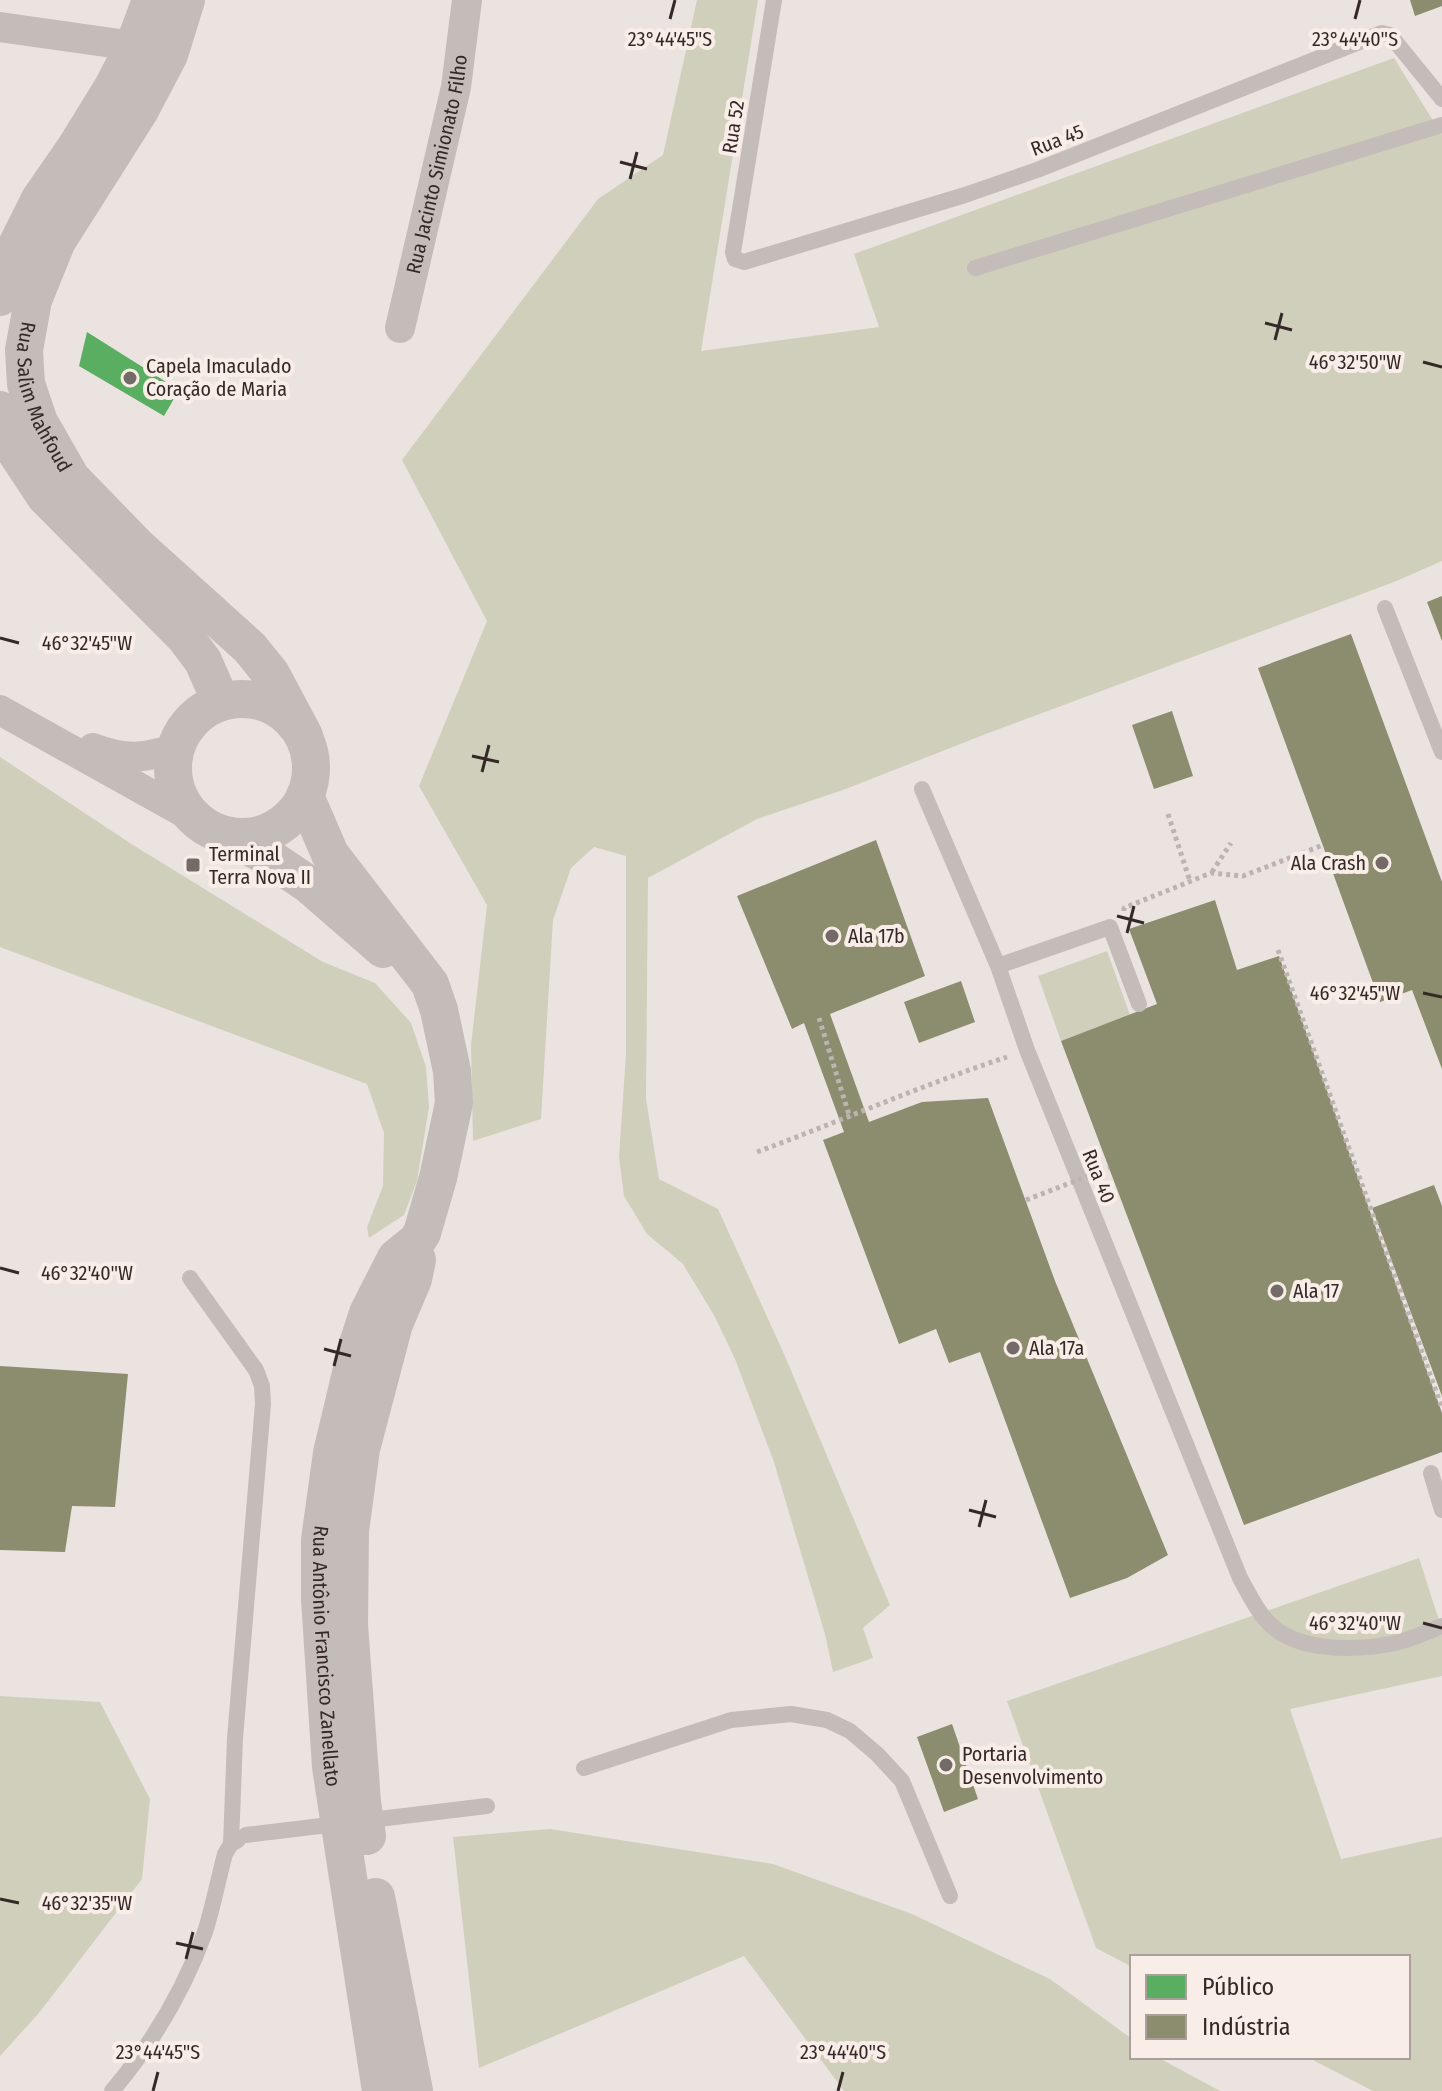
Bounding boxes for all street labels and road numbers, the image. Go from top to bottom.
street label: Rua Jacinto Simionato Filho [401,53,472,276]
street label: Rua 52 [717,98,749,155]
street label: Rua 45 [1027,119,1087,161]
street label: Rua Salim Mahfoud [12,320,77,476]
street label: Rua 40 [1077,1146,1121,1206]
street label: Rua Antônio Francisco Zanellato [308,1524,346,1788]

